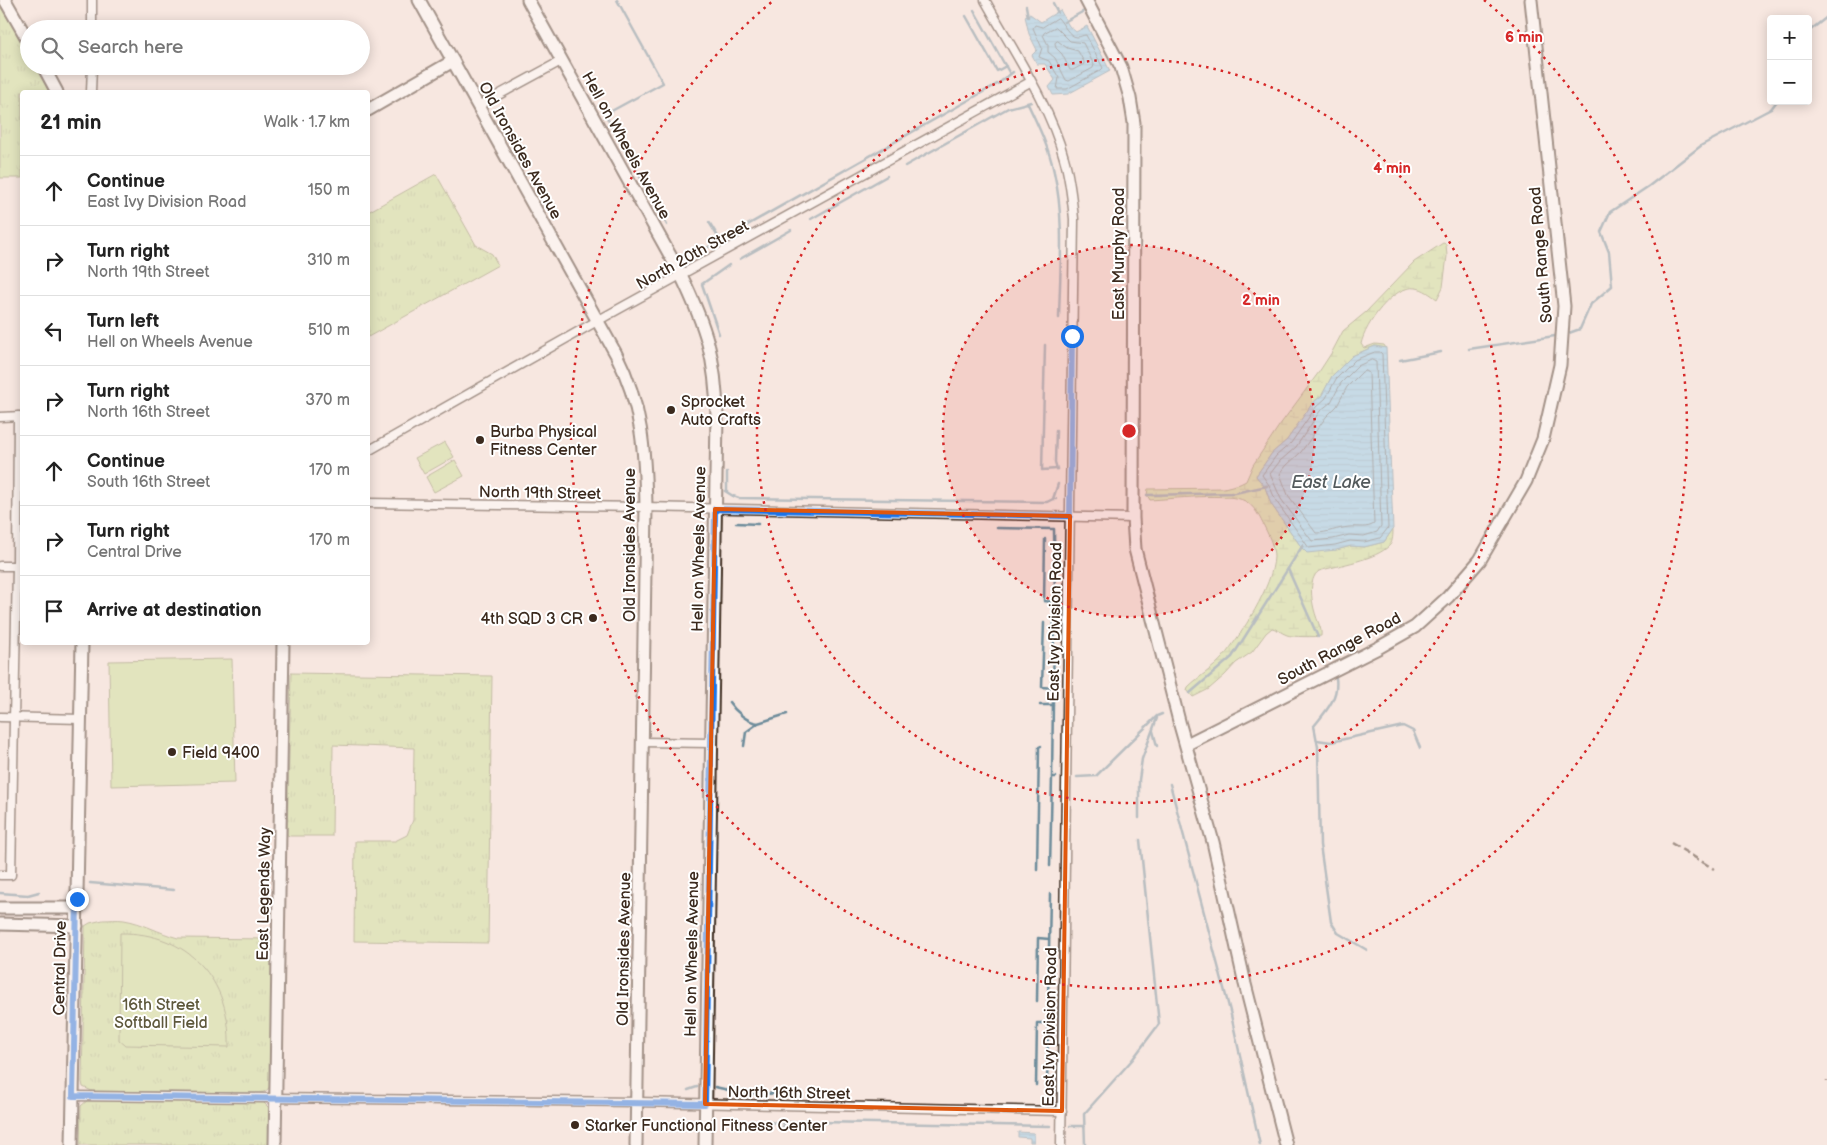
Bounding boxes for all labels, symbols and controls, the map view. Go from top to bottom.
map controls [1767,15,1812,105]
button: + [1767,15,1812,60]
search box [20,20,370,75]
text: 6 min [1505,28,1543,47]
icon: search [38,34,66,62]
text: Search here [78,36,183,59]
button: − [1767,60,1812,105]
street label: Hell on Wheels Avenue [577,69,674,223]
street label: Old Ironsides Avenue [474,79,566,223]
text: 21 min [40,110,101,135]
text: Walk · 1.7 km [264,113,350,132]
text: 4 min [1373,159,1411,178]
text: Continue [87,170,165,193]
icon: ahead [40,177,68,205]
text: 150 m [308,181,350,200]
street label: South Range Road [1526,186,1557,324]
street label: East Murphy Road [1110,188,1129,320]
text: East Ivy Division Road [87,193,246,212]
street label: North 20th Street [633,216,752,294]
text: Turn right [87,240,170,263]
icon: right [40,247,68,275]
text: 310 m [307,251,350,270]
text: North 19th Street [87,263,209,282]
text: 2 min [1242,291,1280,310]
text: Turn left [87,310,159,333]
icon: left [40,317,68,345]
text: 510 m [308,321,350,340]
route start [1061,325,1084,348]
text: Hell on Wheels Avenue [87,333,253,352]
text: Turn right [87,380,170,403]
icon: right [40,387,68,415]
text: 370 m [305,391,350,410]
place label: Sprocket Auto Crafts [681,393,761,430]
text: North 16th Street [87,403,210,422]
marker: Sprocket Auto Crafts [665,404,677,416]
centre of rings [1120,422,1138,440]
place label: Burba Physical Fitness Center [490,423,597,460]
marker: Burba Physical Fitness Center [474,434,486,446]
text: Continue [87,450,165,473]
icon: ahead [40,457,68,485]
text: 170 m [309,461,350,480]
street label: Hell on Wheels Avenue [689,465,710,632]
street label: Old Ironsides Avenue [621,468,640,622]
water label: East Lake [1291,472,1371,493]
text: South 16th Street [87,473,210,492]
street label: North 19th Street [479,483,601,504]
text: Turn right [87,520,170,543]
icon: right [40,527,68,555]
text: 170 m [309,531,350,550]
street label: East Ivy Division Road [1045,542,1066,702]
text: Central Drive [87,543,182,562]
icon: arrive [40,597,68,625]
text: Arrive at destination [87,599,262,622]
street label: South Range Road [1275,609,1405,690]
place label: 4th SQD 3 CR [480,610,583,629]
marker: 4th SQD 3 CR [587,612,599,624]
place label: Field 9400 [182,744,260,763]
marker: Field 9400 [166,746,178,758]
street label: East Legends Way [254,826,275,961]
street label: Hell on Wheels Avenue [682,870,703,1037]
street label: Old Ironsides Avenue [614,871,635,1026]
route end [66,888,89,911]
street label: Central Drive [50,920,71,1016]
street label: East Ivy Division Road [1040,947,1061,1107]
park label: 16th Street Softball Field [114,996,208,1033]
street label: North 16th Street [727,1083,851,1104]
place label: Starker Functional Fitness Center [585,1117,827,1136]
marker: Starker Functional Fitness Center [569,1119,581,1131]

